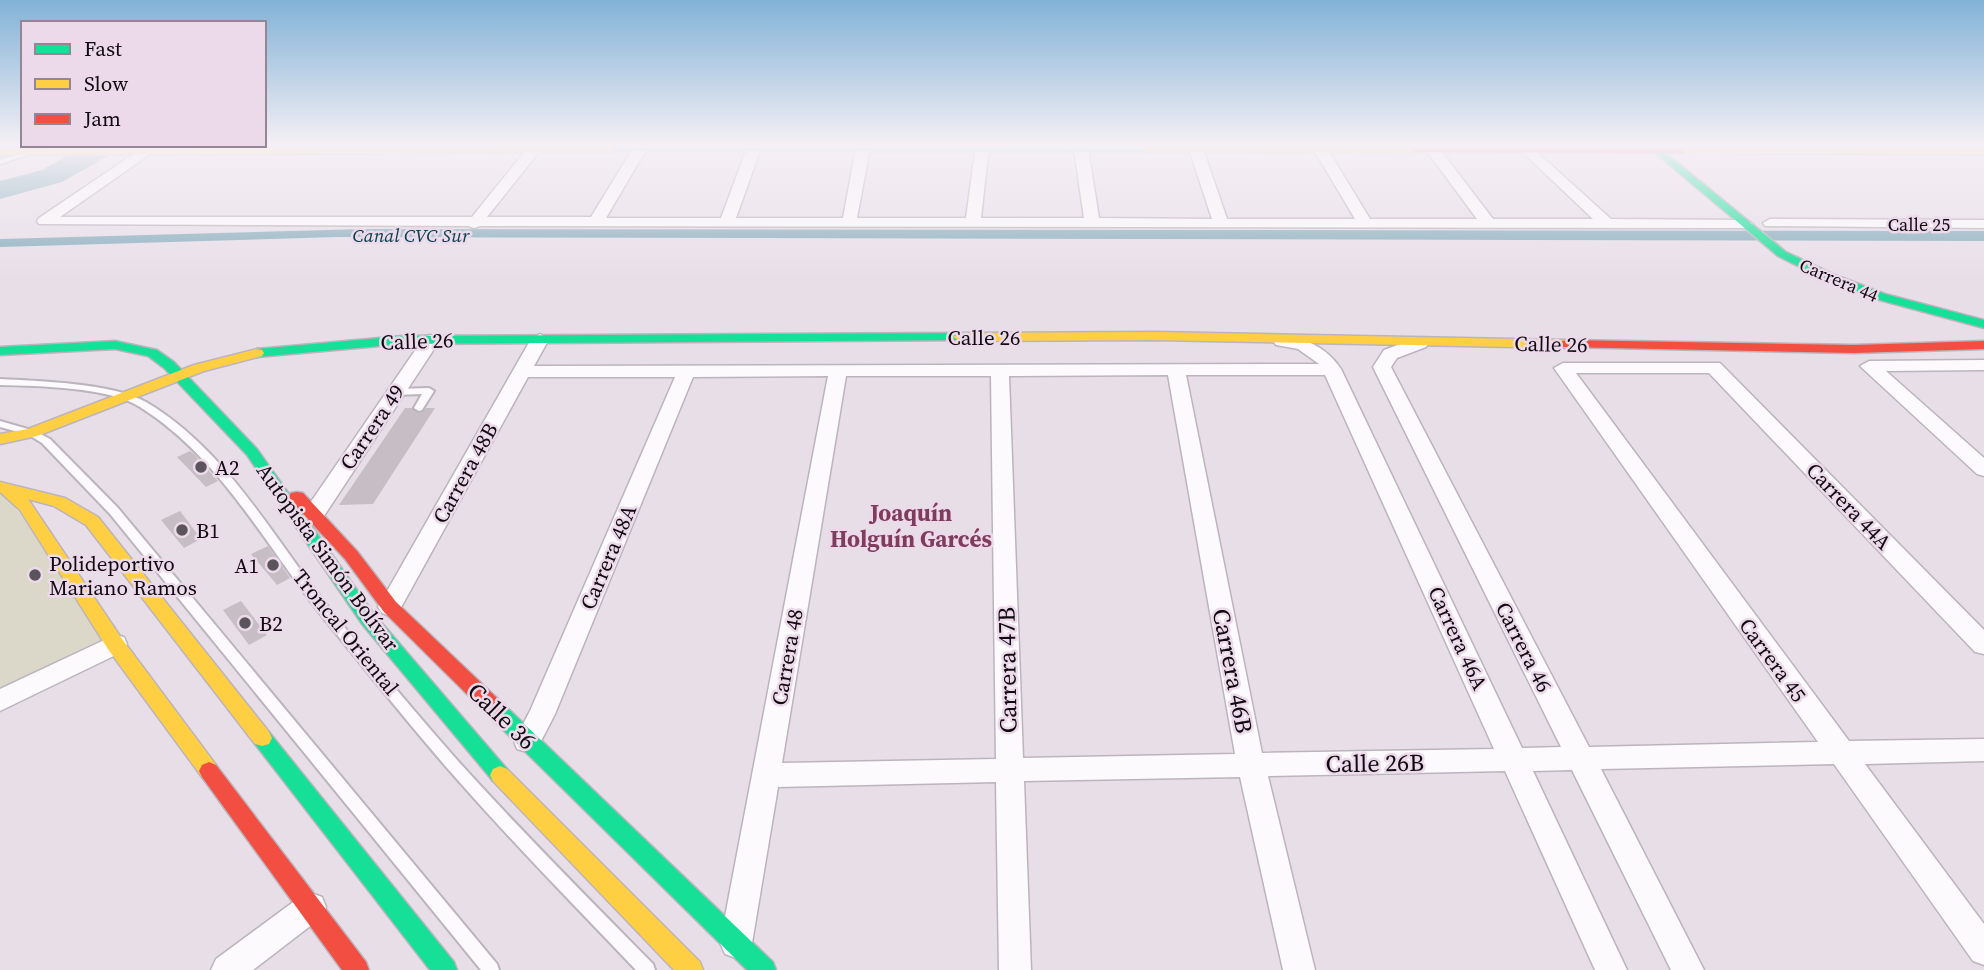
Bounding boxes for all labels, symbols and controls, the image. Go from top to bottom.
legend [21,21,266,147]
text: Fast [84,34,122,63]
text: Slow [84,69,128,98]
text: Jam [83,104,121,133]
street label: Calle 25 [1888,212,1950,237]
water label: Canal CVC Sur [352,222,471,248]
street label: Carrera 44 [1796,252,1882,308]
street label: Calle 26 [947,323,1021,352]
street label: Calle 26 [380,325,454,357]
street label: Calle 26 [1514,329,1588,359]
street label: Carrera 49 [333,379,411,475]
street label: Carrera 48B [426,418,504,528]
place label: A2 [215,453,239,482]
street label: Carrera 44A [1800,456,1898,556]
street label: Autopista Simón Bolívar [250,457,406,657]
marker: A2 [193,459,209,475]
district label: Joaquín Holguín Garcés [830,497,992,555]
street label: Carrera 48A [573,500,643,614]
place label: B1 [196,516,220,545]
marker: B1 [174,522,190,538]
place label: Polideportivo Mariano Ramos [49,549,197,602]
place label: A1 [235,551,259,580]
marker: A1 [265,557,281,573]
street label: Troncal Oriental [286,563,406,701]
marker: Polideportivo Mariano Ramos [27,567,43,583]
street label: Carrera 46A [1421,581,1495,695]
street label: Carrera 46 [1489,597,1559,697]
street label: Carrera 46B [1205,606,1261,736]
street label: Carrera 48 [764,607,810,707]
street label: Carrera 47B [989,607,1025,733]
place label: B2 [259,609,283,638]
street label: Carrera 45 [1733,612,1813,708]
marker: B2 [237,615,253,631]
street label: Calle 36 [461,675,543,757]
street label: Calle 26B [1325,746,1425,780]

